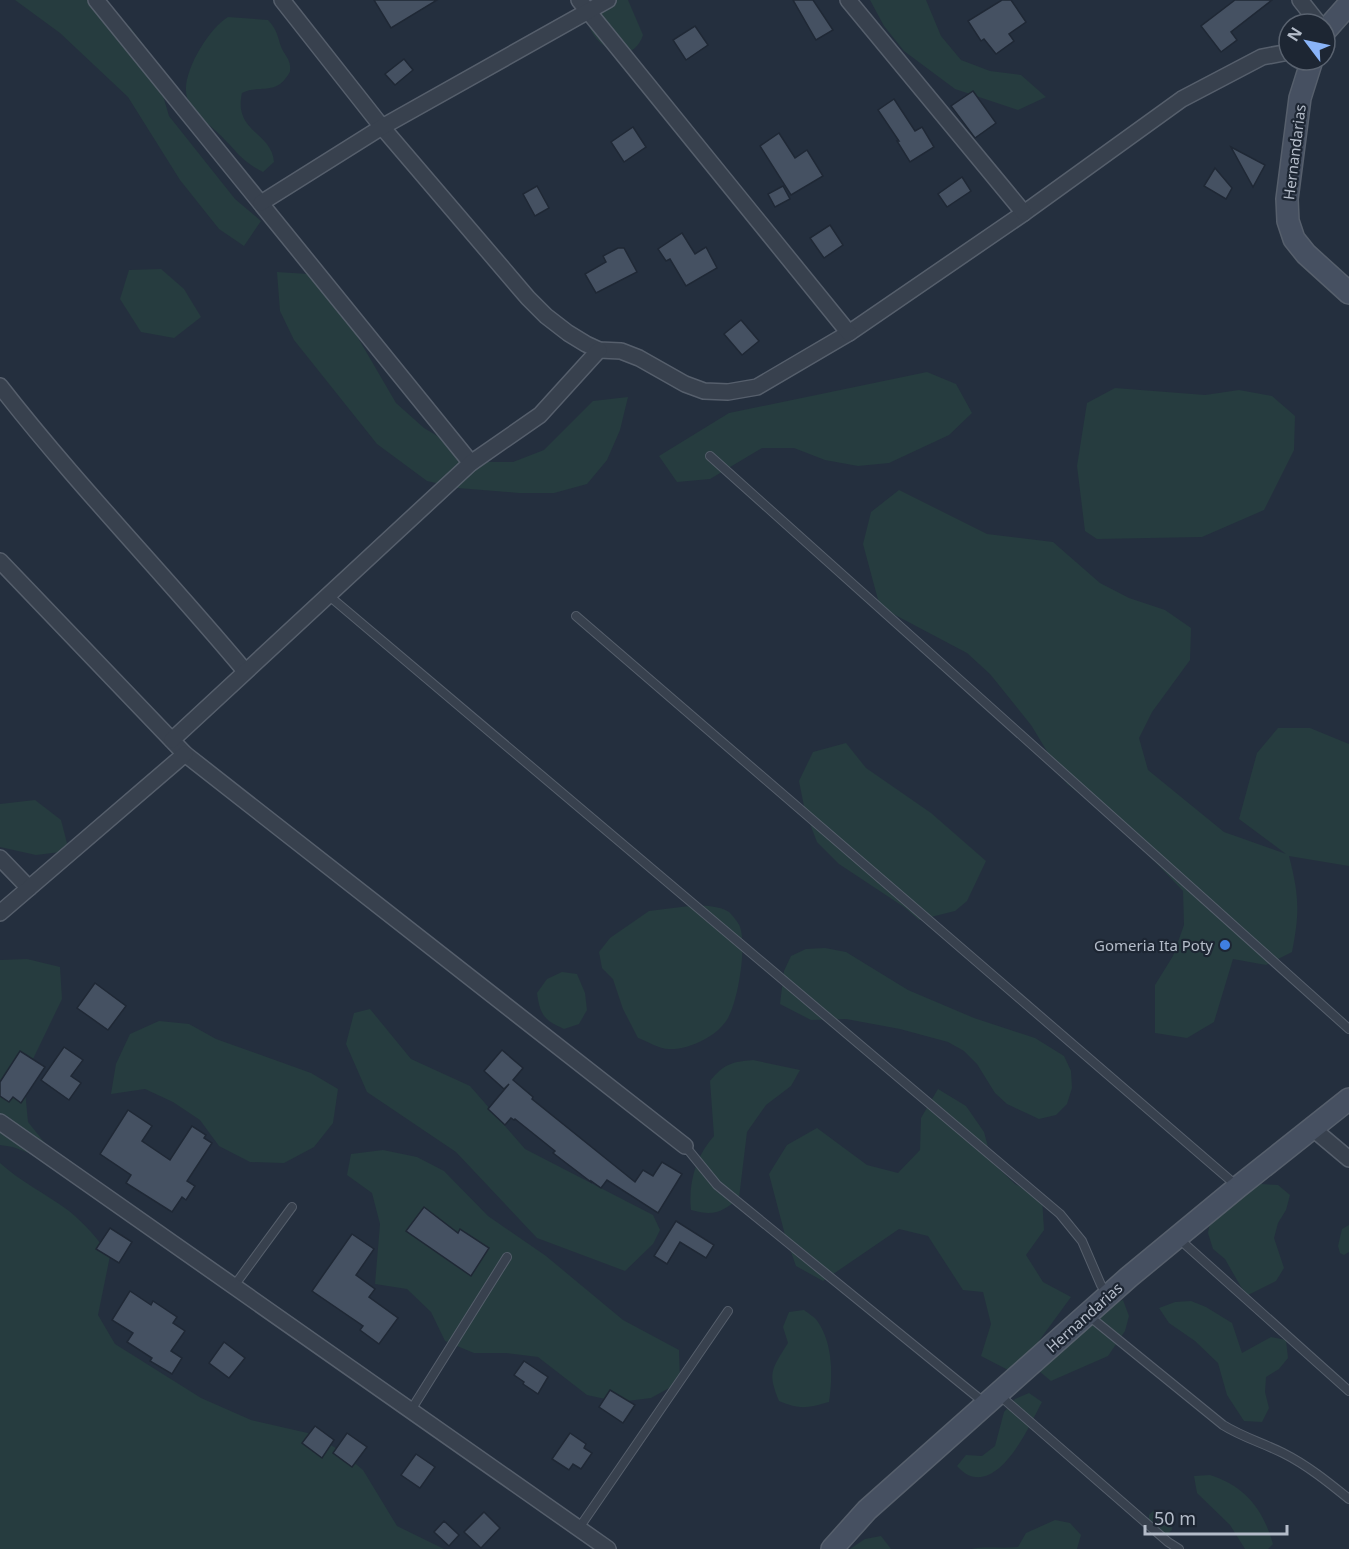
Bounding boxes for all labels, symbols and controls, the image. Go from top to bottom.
north arrow [1277,12,1337,72]
text: N [1282,23,1307,45]
street label: Hernandarias [1278,103,1310,201]
place label: Gomeria Ita Poty [1094,935,1213,955]
marker: Gomeria Ita Poty [1218,938,1232,952]
street label: Hernandarias [1042,1277,1126,1357]
scale bar [1145,1498,1288,1536]
text: 50 m [1154,1506,1196,1530]

